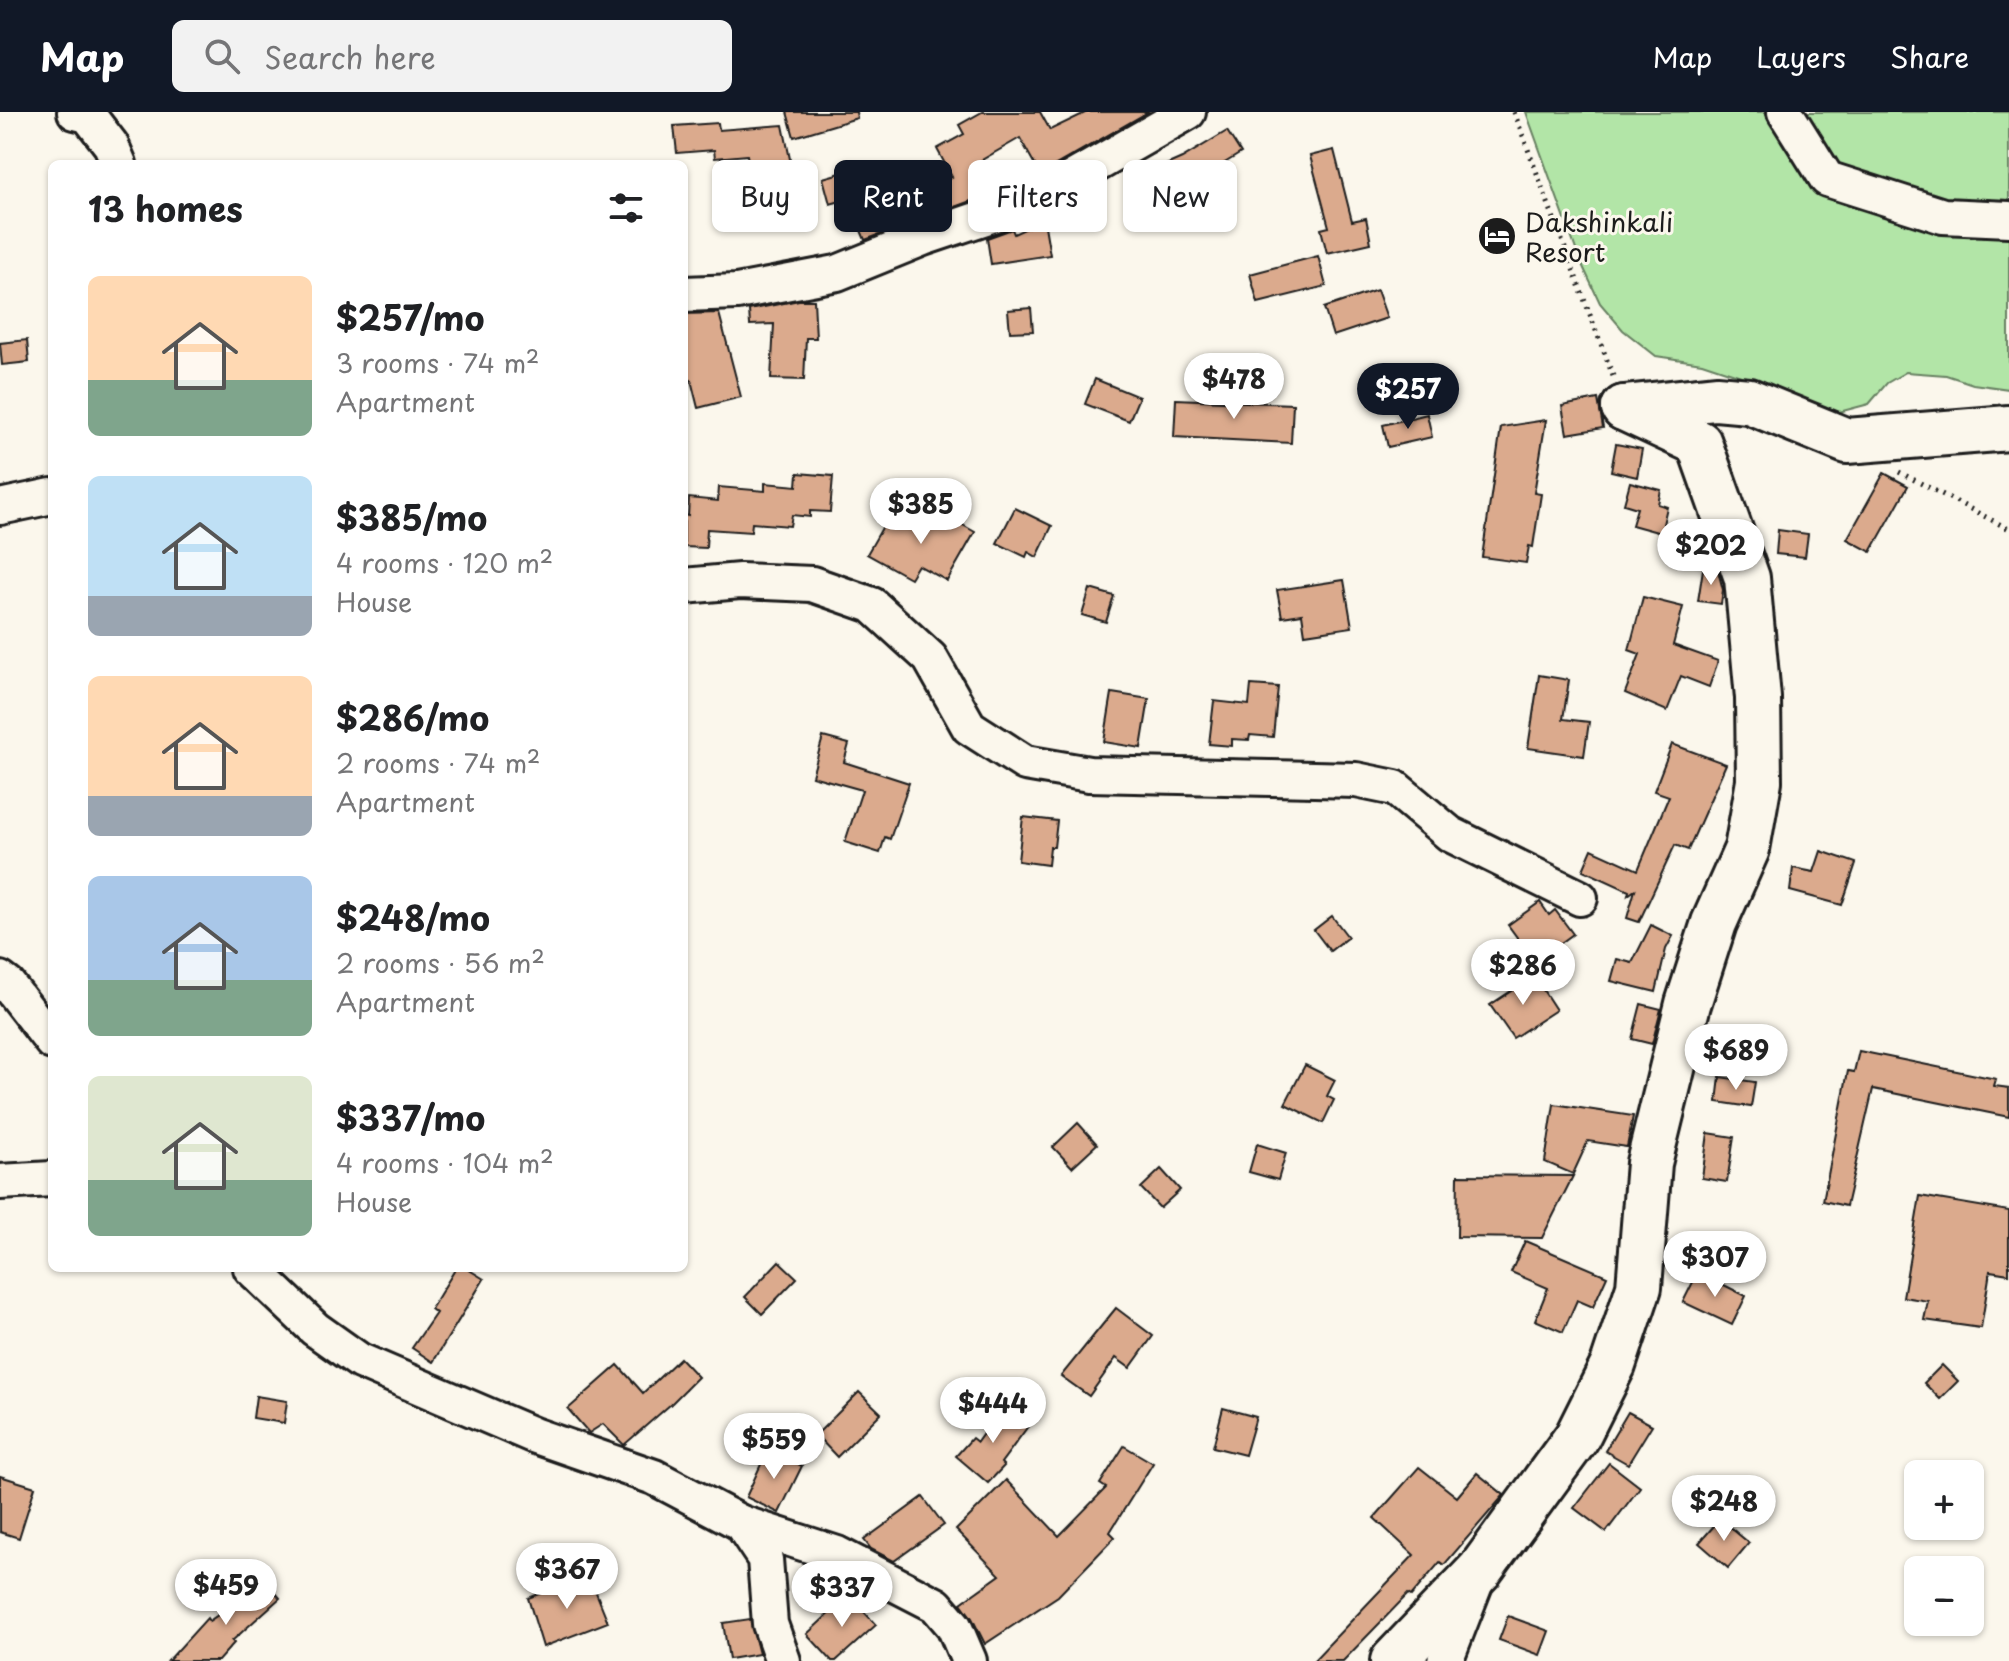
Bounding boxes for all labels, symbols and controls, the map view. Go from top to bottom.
search box [172,20,732,92]
text: Map [40,28,124,85]
icon: search [200,34,244,78]
text: Search here [264,34,436,79]
text: Map [1652,35,1712,78]
text: Layers [1756,35,1846,78]
text: Share [1890,35,1969,78]
chip: Buy [712,160,818,232]
chip: Rent [834,160,952,232]
chip: Filters [968,160,1107,232]
chip: New [1123,160,1237,232]
text: 13 homes [88,182,243,234]
icon: filters [604,186,648,230]
place label: Dakshinkali Resort [1525,202,1673,271]
hotel icon: Dakshinkali Resort [1476,215,1518,257]
text: $257/mo [336,291,485,343]
icon: home [152,308,248,404]
text: 3 rooms · 74 m² [336,343,540,382]
pin: $478 [1187,353,1281,421]
text: $478 [1202,359,1266,398]
pin: $257 [1361,363,1455,431]
text: $257 [1375,369,1441,408]
text: Apartment [336,382,475,421]
pin: $385 [874,478,968,546]
text: $385 [888,484,954,523]
text: $385/mo [336,491,487,543]
icon: home [152,508,248,604]
pin: $202 [1664,519,1758,587]
text: $202 [1675,525,1747,564]
text: 4 rooms · 120 m² [336,543,553,582]
text: House [336,582,412,621]
text: $286/mo [336,691,489,743]
icon: home [152,708,248,804]
text: 2 rooms · 74 m² [336,743,540,782]
text: Apartment [336,782,475,821]
text: $248/mo [336,891,490,943]
icon: home [152,908,248,1004]
pin: $286 [1476,939,1570,1007]
text: 2 rooms · 56 m² [336,943,545,982]
text: $286 [1489,945,1557,984]
text: Apartment [336,982,475,1021]
pin: $689 [1689,1024,1783,1092]
text: $689 [1703,1030,1769,1069]
text: $337/mo [336,1091,485,1143]
icon: home [152,1108,248,1204]
text: 4 rooms · 104 m² [336,1143,554,1182]
text: House [336,1182,412,1221]
pin: $307 [1668,1231,1762,1299]
text: $307 [1681,1237,1749,1276]
pin: $444 [946,1377,1040,1445]
text: $444 [958,1383,1028,1422]
pin: $559 [727,1413,821,1481]
text: $559 [742,1419,806,1458]
map controls [1904,1460,1984,1636]
button: + [1904,1460,1984,1540]
pin: $248 [1677,1475,1771,1543]
text: $248 [1690,1481,1758,1520]
pin: $367 [520,1543,614,1611]
text: $367 [534,1549,600,1588]
button: − [1904,1556,1984,1636]
pin: $459 [179,1559,273,1627]
pin: $337 [795,1561,889,1629]
text: $459 [193,1565,259,1604]
text: $337 [810,1567,874,1606]

